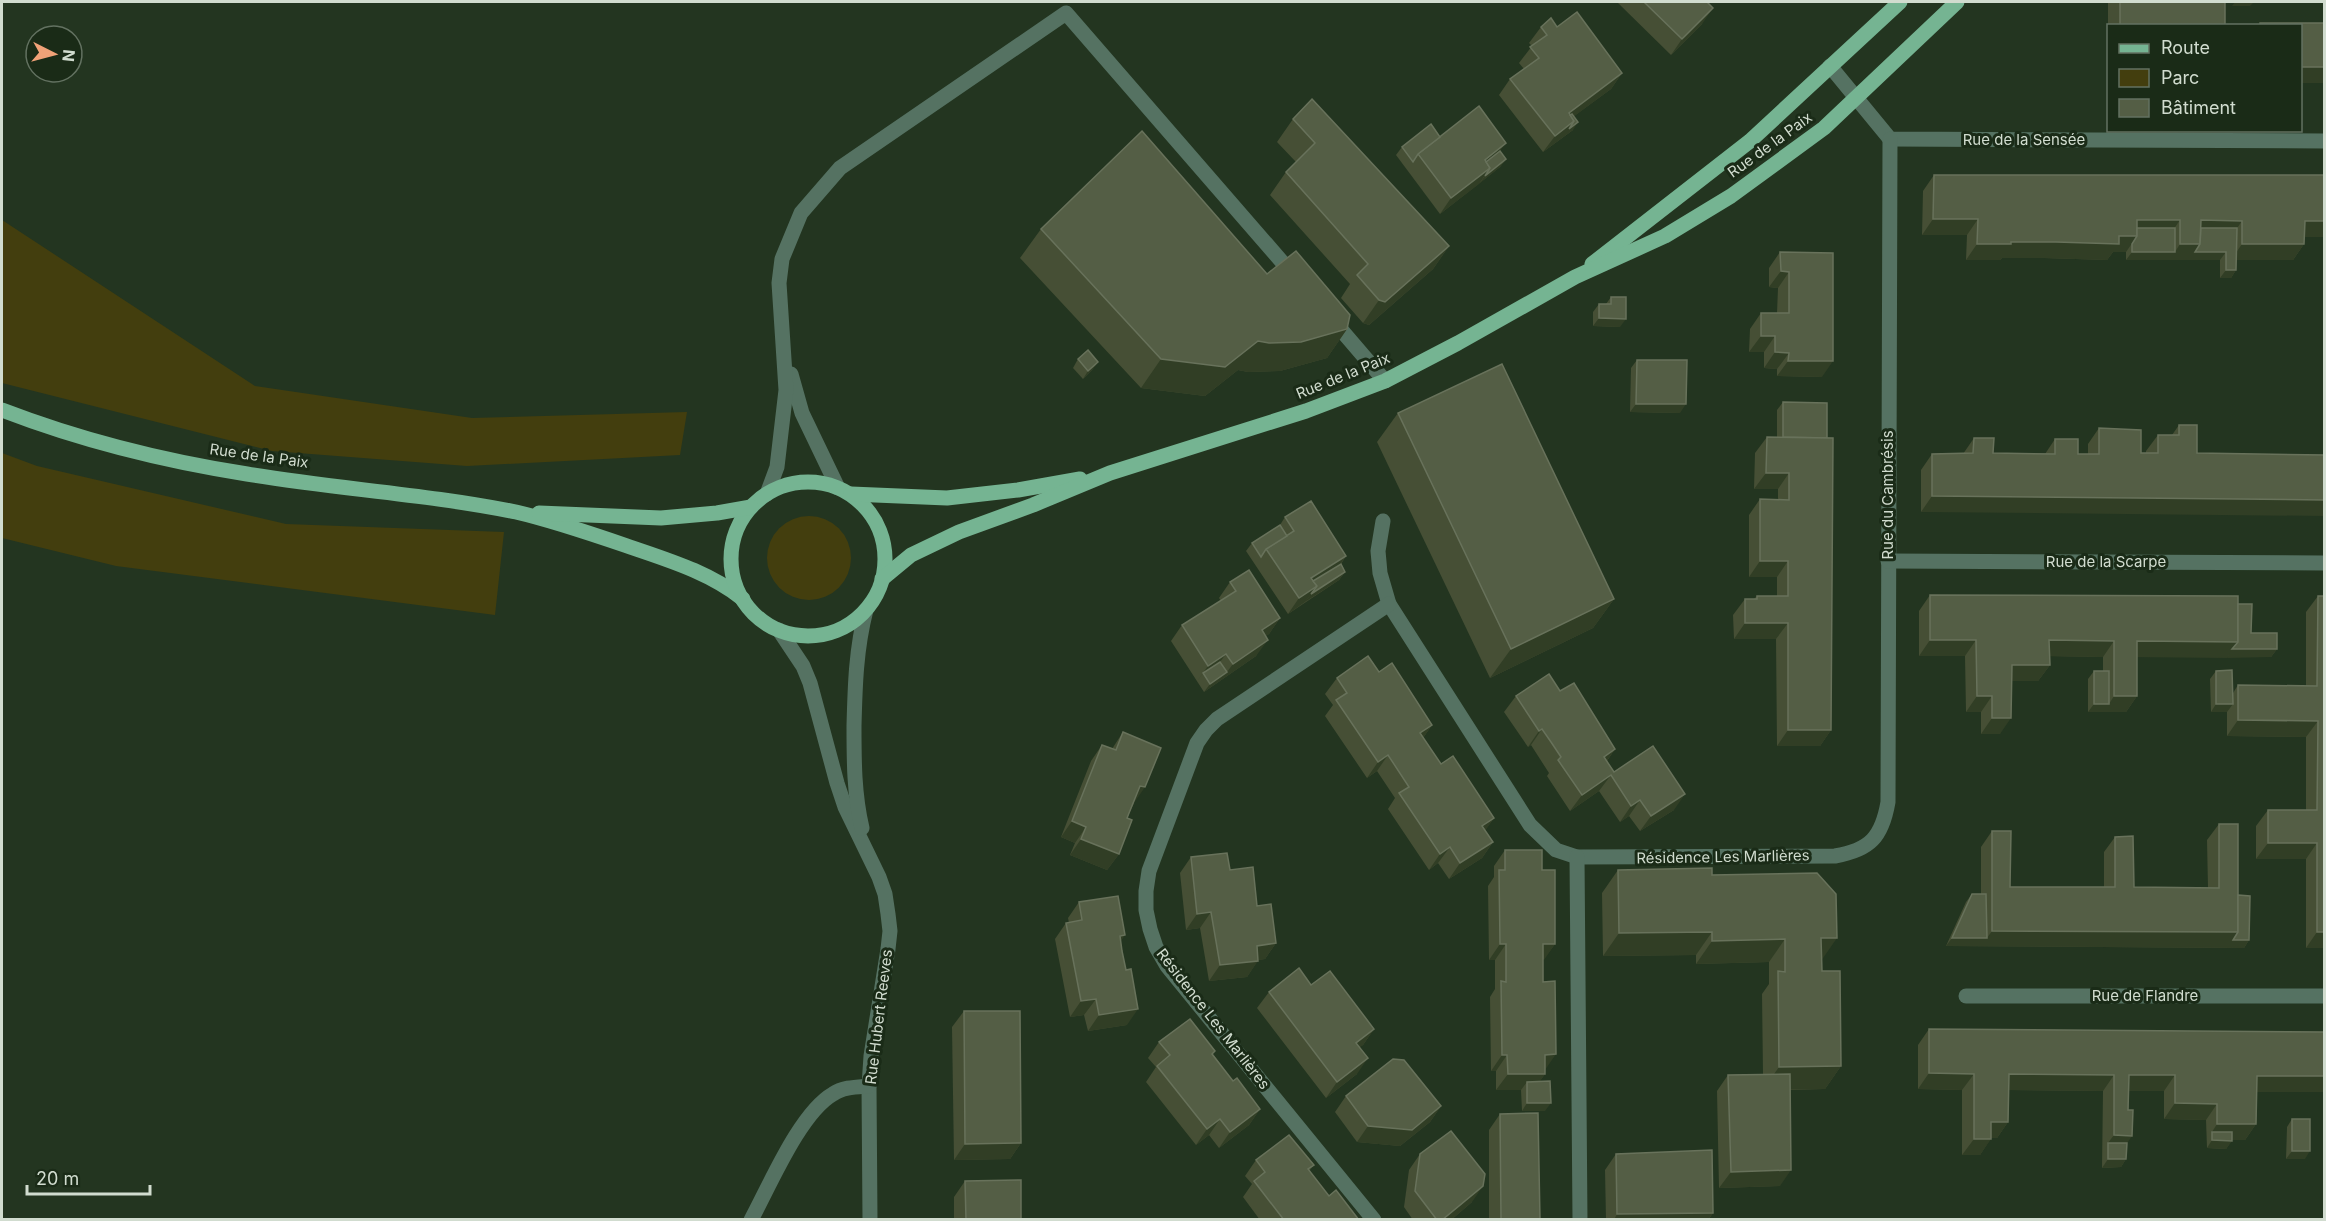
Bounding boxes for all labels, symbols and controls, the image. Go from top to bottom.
north arrow [24,24,84,84]
legend [2107,24,2302,132]
text: Route [2161,37,2210,58]
text: N [58,48,80,63]
text: Parc [2161,67,2199,88]
text: Bâtiment [2161,97,2236,118]
street label: Rue de la Paix [1724,108,1816,182]
street label: Rue de la Sensée [1963,130,2085,149]
street label: Rue de la Paix [1293,348,1393,403]
street label: Rue du Cambrésis [1878,430,1897,560]
street label: Rue de la Paix [208,439,310,472]
street label: Rue de la Scarpe [2046,552,2166,571]
street label: Résidence Les Marlières [1636,845,1810,868]
street label: Résidence Les Marlières [1153,945,1274,1093]
street label: Rue Hubert Reeves [861,948,896,1086]
street label: Rue de Flandre [2092,986,2198,1005]
scale bar [27,1158,150,1196]
text: 20 m [36,1168,79,1189]

